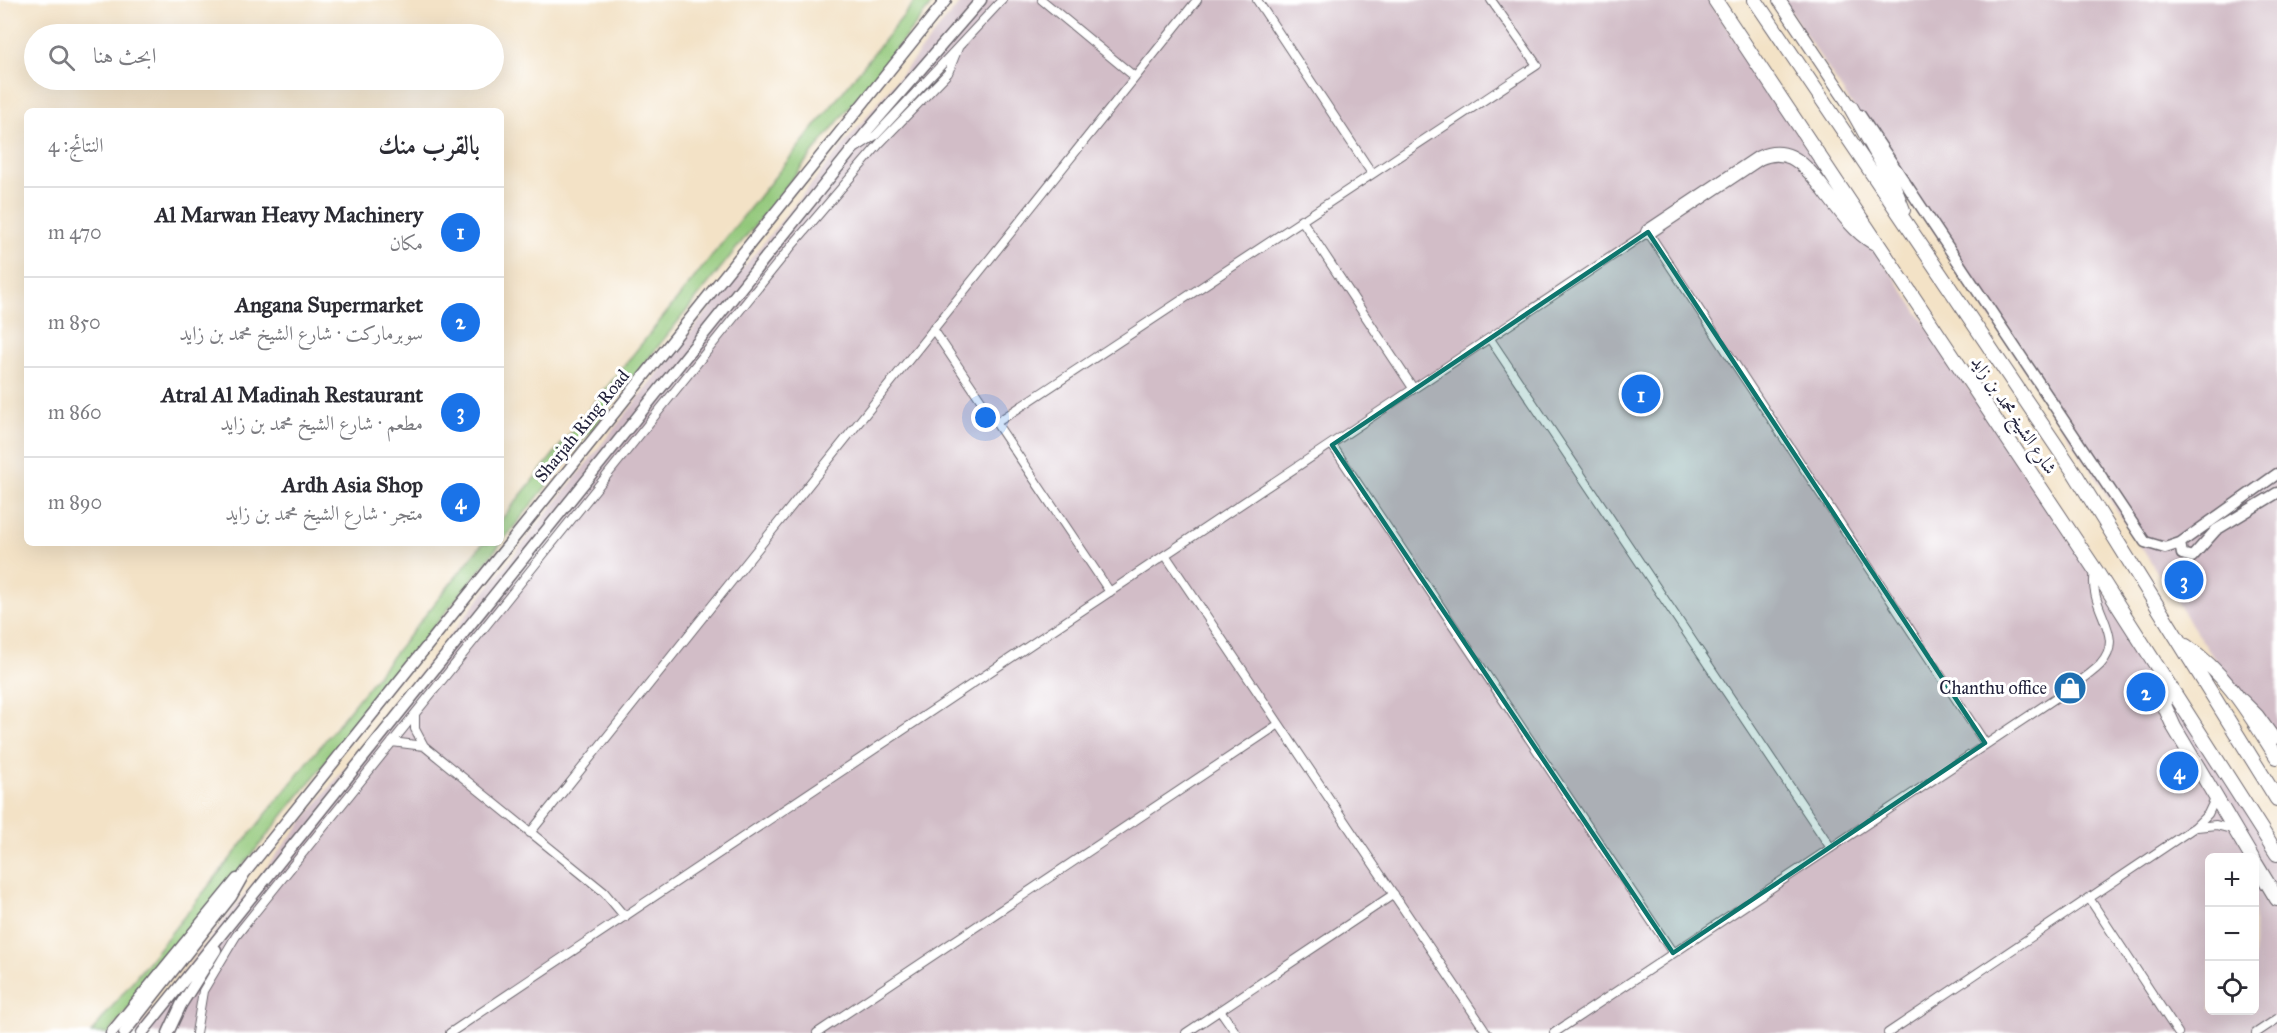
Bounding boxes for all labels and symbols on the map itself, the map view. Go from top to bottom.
street label: شارع الشيخ محمد بن زايد [1962,352,2062,481]
street label: Sharjah Ring Road [530,365,635,487]
pin: 1 [1622,372,1660,416]
your location [971,403,1000,432]
pin: 3 [2164,558,2204,602]
shop icon: Chanthu office [2052,670,2088,706]
pin: 2 [2126,670,2166,714]
place label: Chanthu office [1939,677,2047,699]
pin: 4 [2160,748,2198,794]

